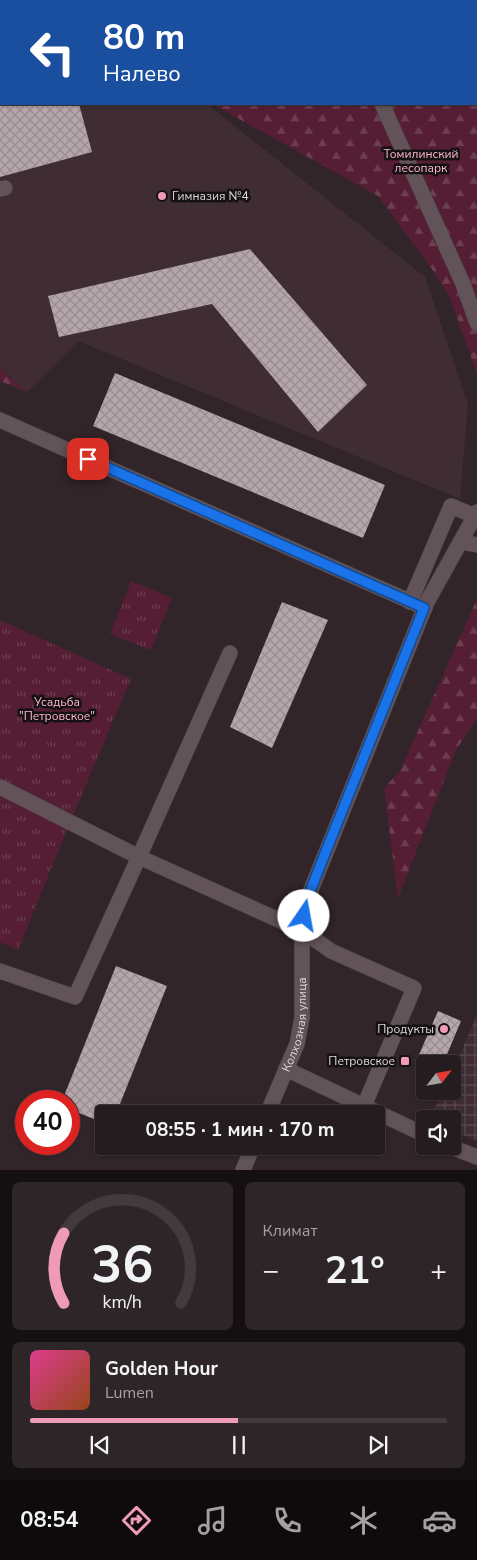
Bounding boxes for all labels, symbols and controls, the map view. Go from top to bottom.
text: 80 m [103,14,185,61]
icon: left [20,20,85,85]
text: Налево [103,59,181,89]
park label: Томилинский лесопарк [384,146,458,176]
place label: Гимназия №4 [172,188,249,204]
marker: Гимназия №4 [156,190,168,202]
pin [67,438,109,480]
icon: arrive [74,445,102,473]
park label: Усадьба "Петровское" [19,694,95,724]
position arrow [277,889,329,941]
street label: Колхозная улица [278,977,310,1074]
place label: Продукты [377,1021,434,1037]
marker: Продукты [438,1023,450,1035]
place label: Петровское [328,1053,395,1069]
marker: Петровское [399,1055,411,1067]
north arrow [416,1055,461,1100]
map controls [416,1055,461,1155]
speed limit sign: 40 [15,1090,80,1155]
button: sound [416,1110,461,1155]
text: 08:55 · 1 мин · 170 m [146,1117,334,1143]
text: Климат [263,1220,318,1242]
text: 36 [91,1229,153,1300]
text: 21° [325,1245,385,1296]
text: − [263,1252,279,1290]
text: + [430,1252,447,1290]
text: km/h [103,1290,142,1314]
text: Golden Hour [105,1356,218,1382]
text: Lumen [105,1382,154,1404]
icon: previous [86,1431,114,1459]
icon: pause [225,1431,253,1459]
icon: next [364,1431,392,1459]
icon: directions [119,1503,154,1538]
icon: music [195,1503,230,1538]
icon: phone [270,1503,305,1538]
icon: climate [346,1503,381,1538]
icon: car [422,1503,457,1538]
text: 08:54 [20,1505,79,1535]

